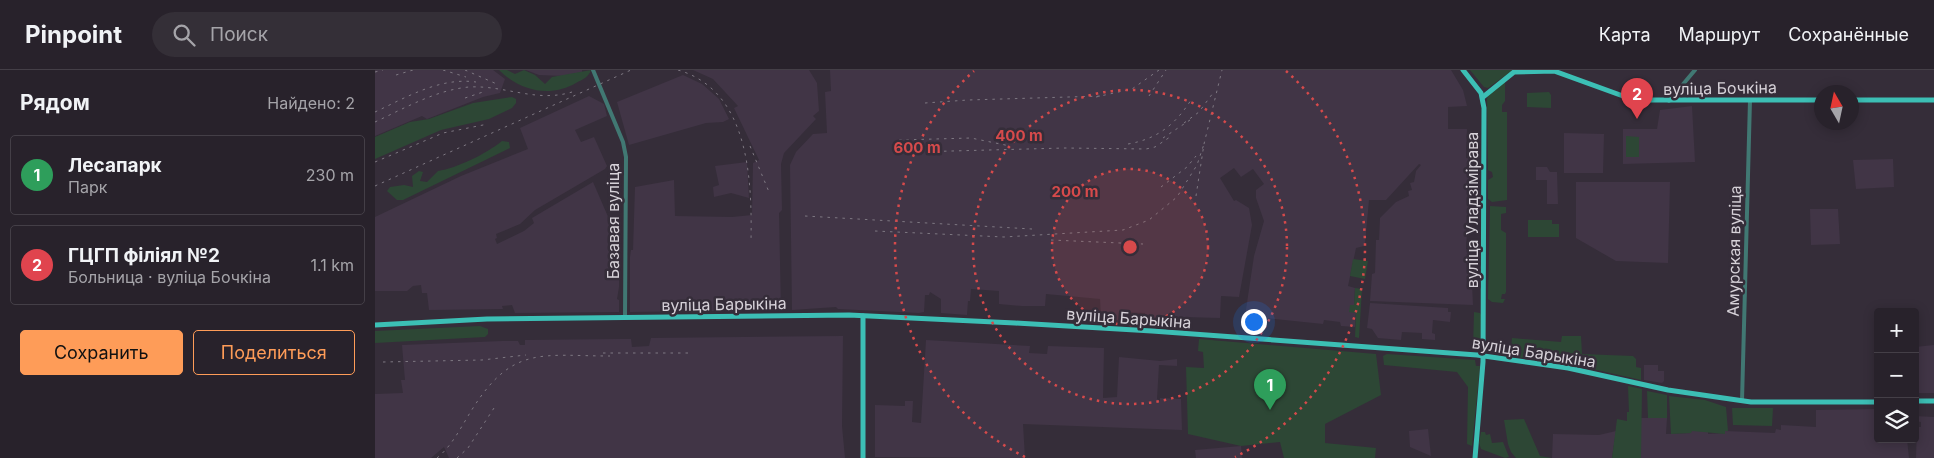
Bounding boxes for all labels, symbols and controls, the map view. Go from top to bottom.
search box [152,12,502,57]
text: Pinpoint [25,20,122,49]
icon: search [170,21,198,49]
text: Поиск [210,23,268,46]
text: Карта [1599,24,1651,45]
text: Маршрут [1679,24,1760,45]
text: Сохранённые [1788,24,1909,45]
street label: вуліца Бочкіна [1663,77,1777,99]
pin: 2 [1621,78,1653,119]
north arrow [1814,85,1859,130]
text: Рядом [20,90,90,115]
text: Найдено: 2 [267,93,355,113]
text: 400 m [995,126,1043,145]
street label: вуліца Уладзімірава [1462,132,1482,288]
text: 600 m [893,138,941,157]
text: Лесапарк [68,154,162,177]
street label: Базавая вуліца [603,163,623,279]
text: 1 [34,165,40,185]
text: 230 m [306,165,354,185]
text: Парк [68,177,107,197]
text: 200 m [1052,182,1098,201]
street label: Амурская вуліца [1723,185,1745,317]
centre of rings [1121,238,1139,256]
text: ГЦГП філіял №2 [68,244,220,267]
text: 2 [32,255,42,275]
text: 1.1 km [310,255,354,275]
text: Больница · вуліца Бочкіна [68,267,271,287]
street label: вуліца Барыкіна [661,293,787,315]
street label: вуліца Барыкіна [1066,304,1192,332]
map controls [1874,308,1919,443]
button: + [1874,308,1919,353]
your location [1241,309,1267,335]
button: Сохранить [20,330,183,375]
button: Поделиться [193,330,355,375]
street label: вуліца Барыкіна [1471,332,1597,372]
button: − [1874,353,1919,398]
pin: 1 [1254,369,1286,410]
button: layers [1874,398,1919,443]

